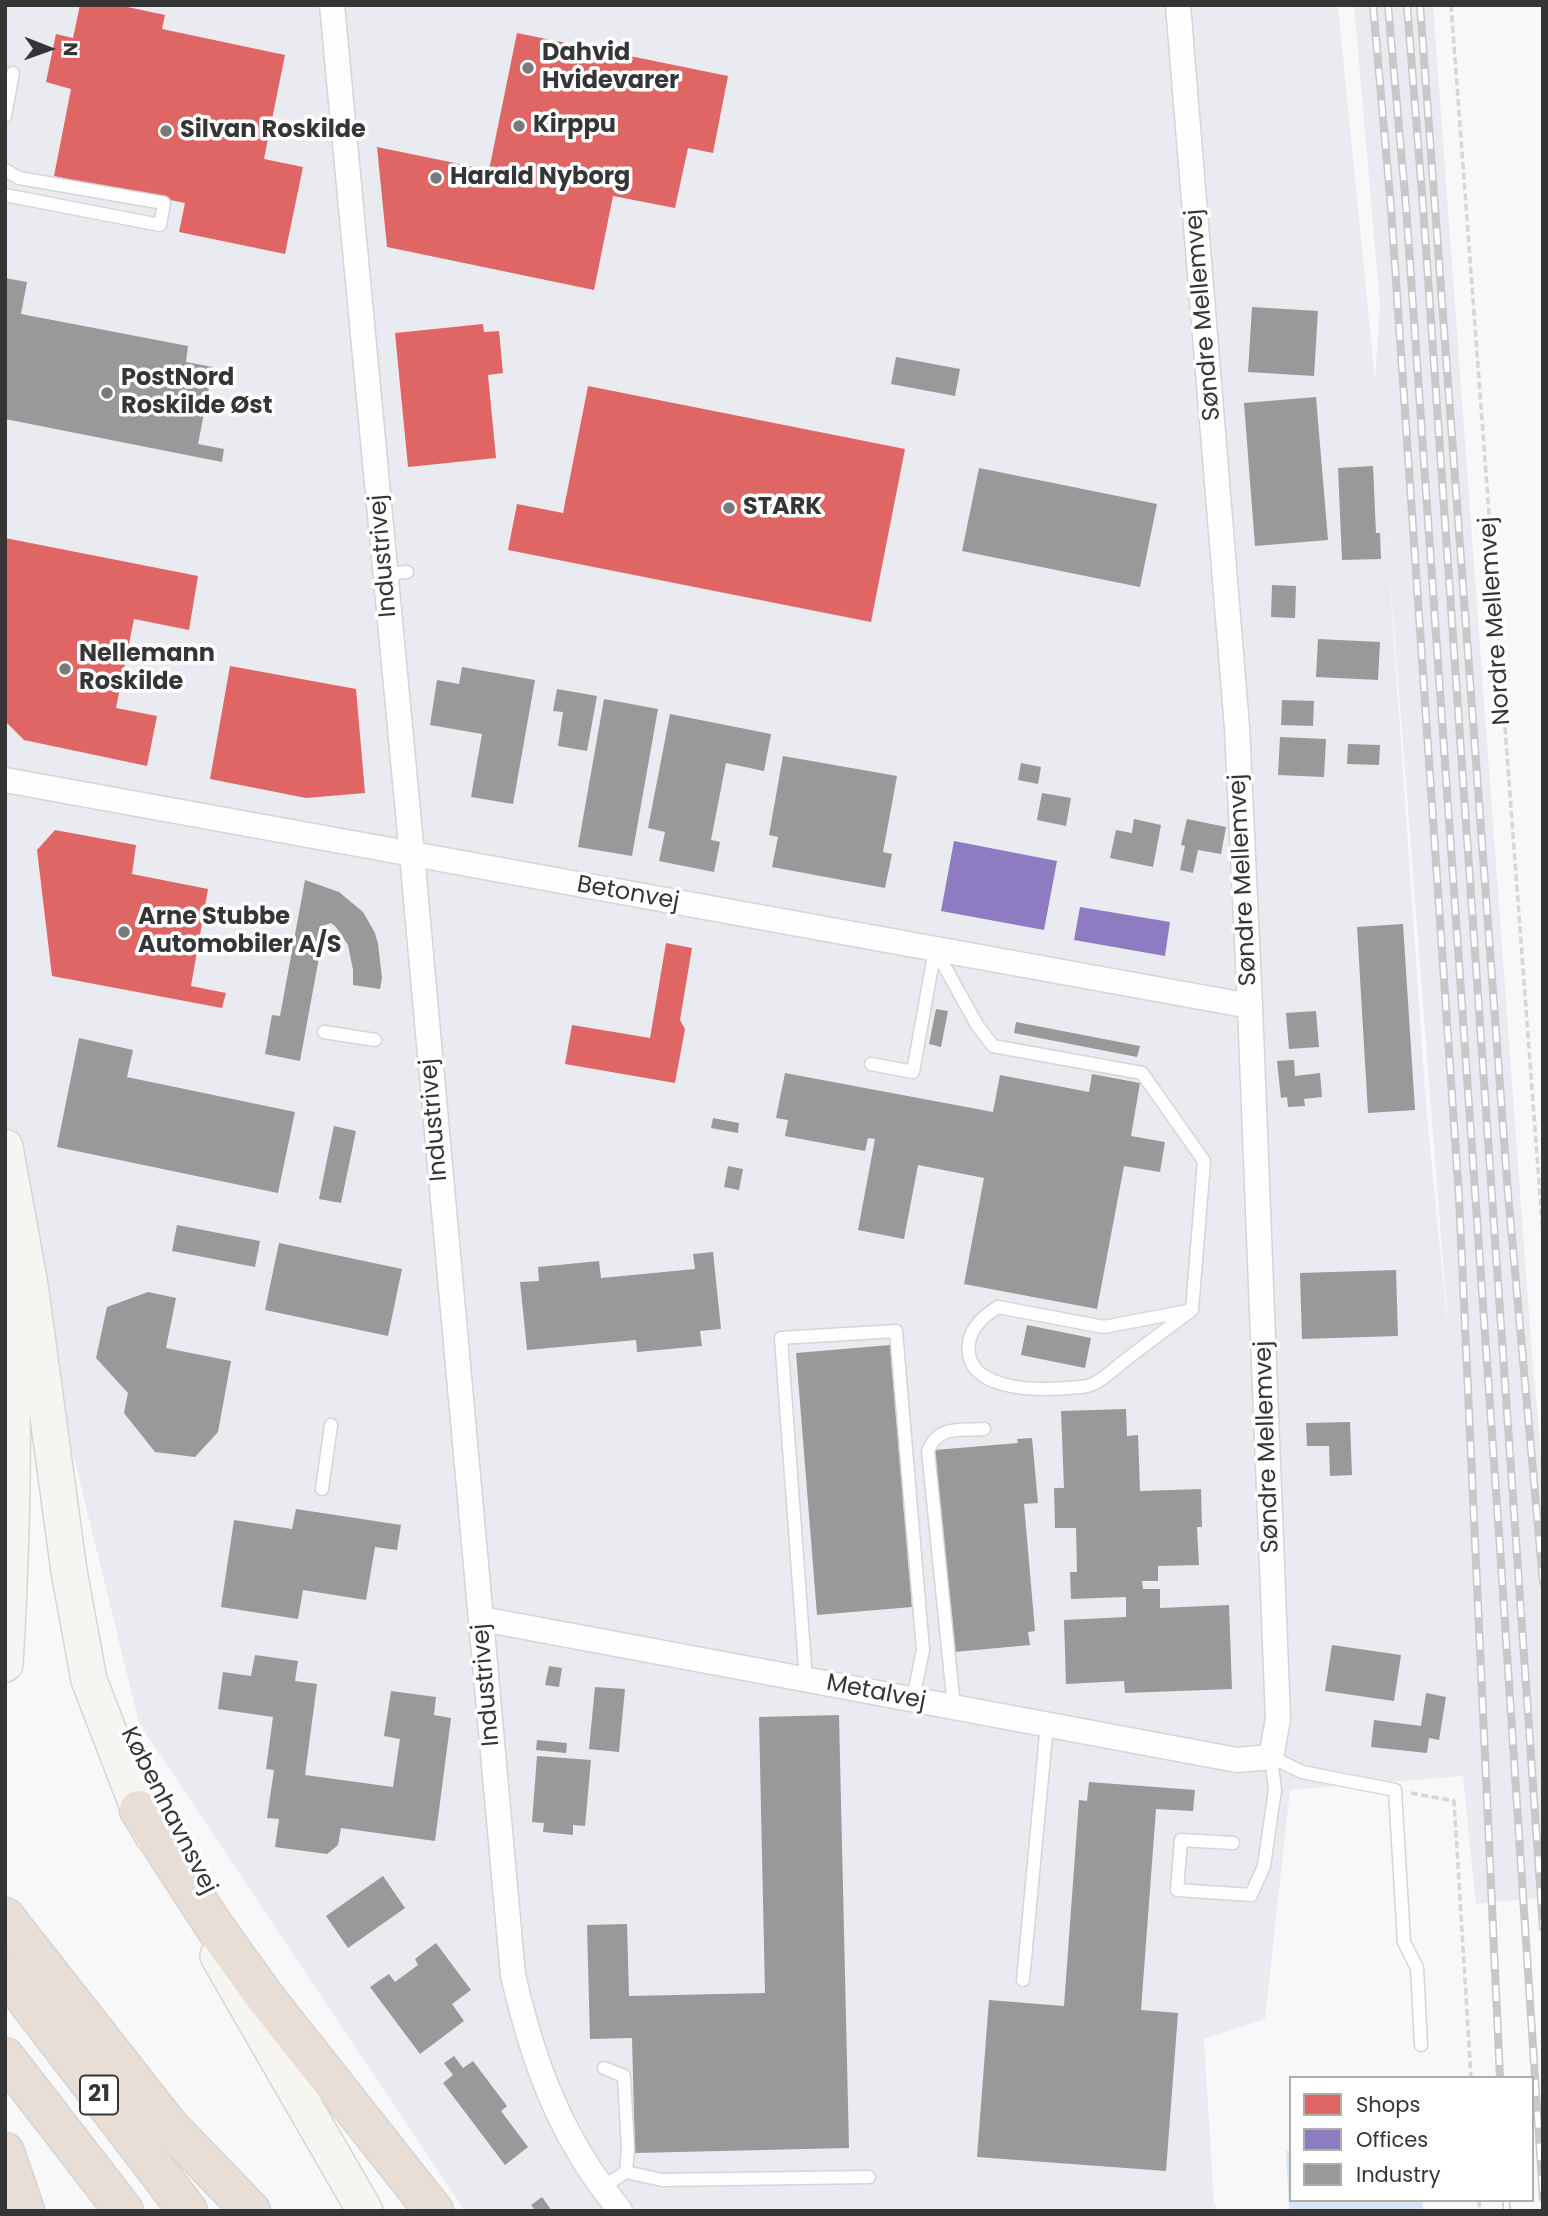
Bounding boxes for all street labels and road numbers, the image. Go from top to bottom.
street label: Søndre Mellemvej [1180,208,1228,422]
street label: Industrivej [364,493,404,619]
street label: Nordre Mellemvej [1474,516,1518,726]
street label: Søndre Mellemvej [1224,773,1264,987]
street label: Betonvej [575,871,681,917]
street label: Industrivej [415,1057,455,1183]
street label: Søndre Mellemvej [1250,1340,1286,1554]
street label: Industrivej [467,1622,507,1748]
street label: Metalvej [824,1669,928,1717]
street label: Københavnsvej [114,1723,222,1899]
road number: 21 [80,2076,118,2114]

